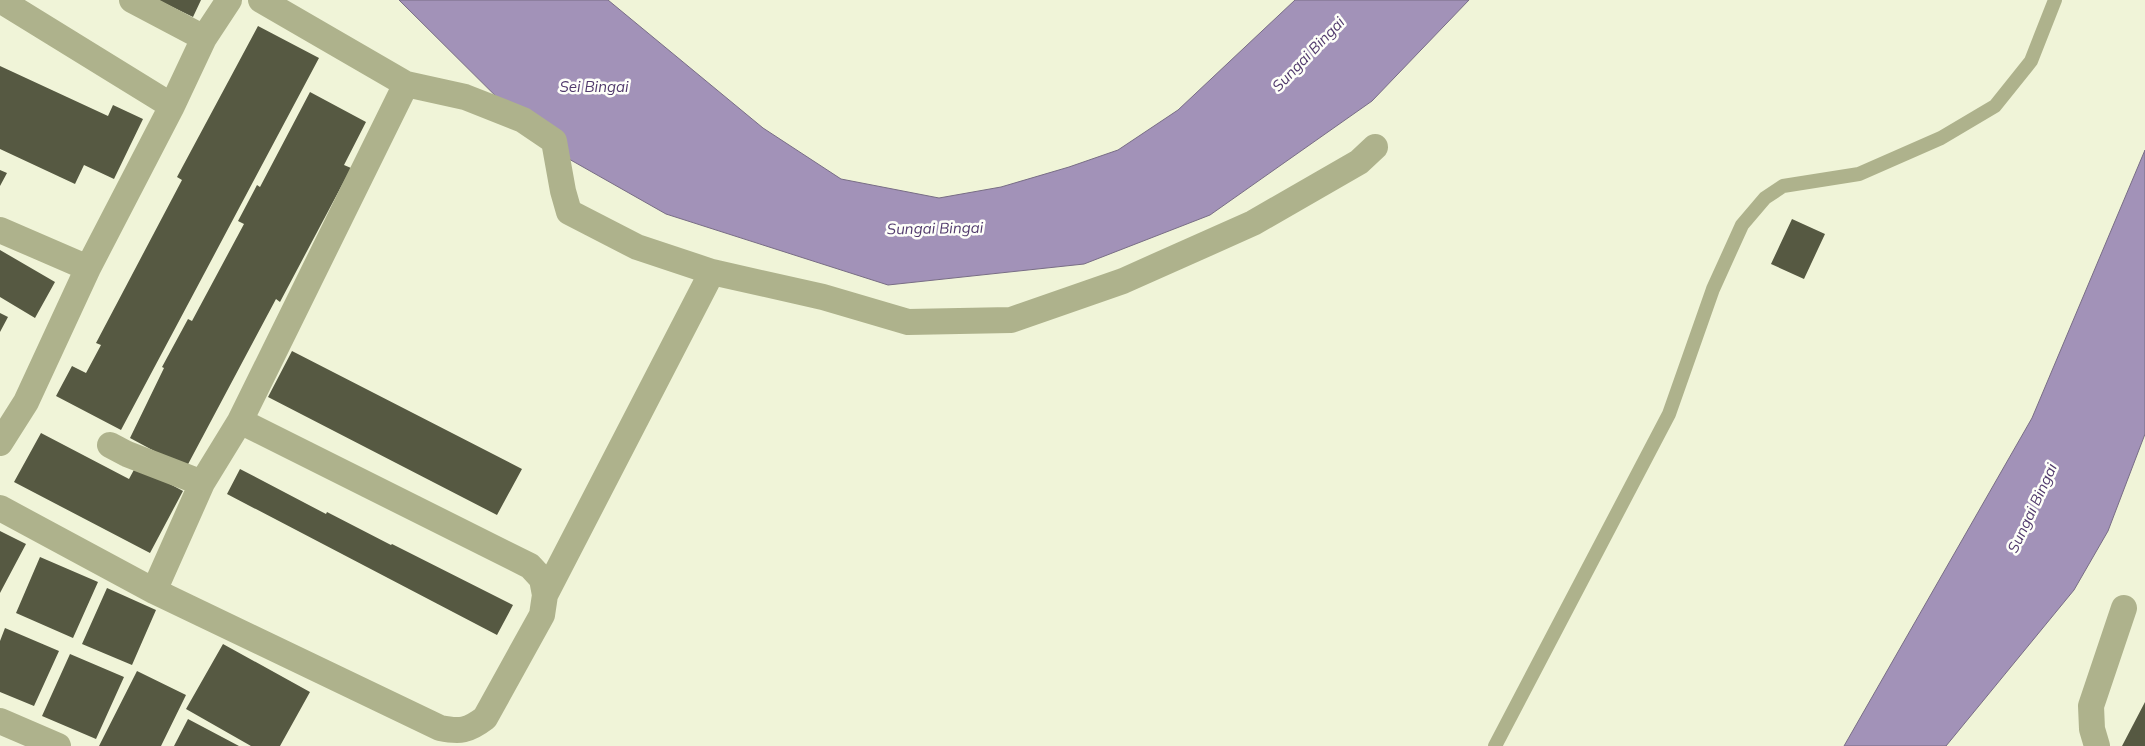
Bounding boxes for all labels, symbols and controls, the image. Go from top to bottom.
water label: Sungai Bingai [1268,12,1349,95]
water label: Sei Bingai [559,77,629,96]
water label: Sungai Bingai [887,218,984,238]
water label: Sungai Bingai [2003,460,2061,556]

